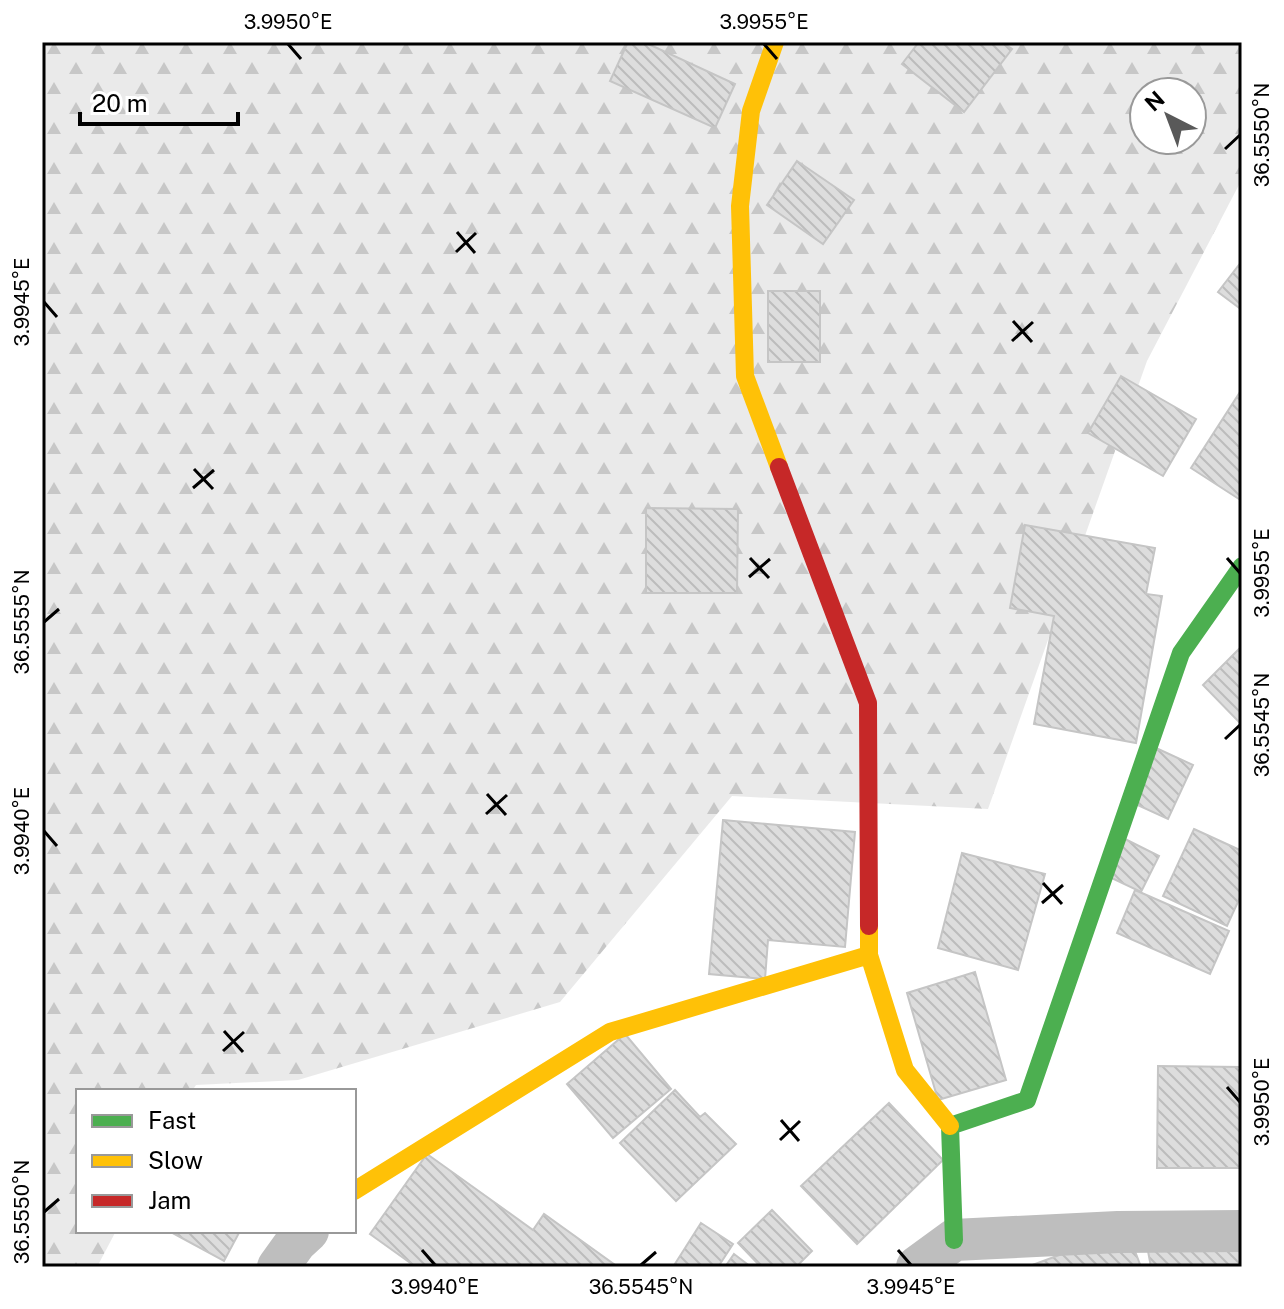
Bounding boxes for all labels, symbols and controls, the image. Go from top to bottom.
text: 3.9950°E [244,10,332,34]
text: 3.9955°E [719,10,809,34]
scale bar [80,76,238,126]
north arrow [1128,76,1208,156]
text: 36.5550°N [1250,83,1274,187]
text: N [1140,86,1170,117]
text: 20 m [92,89,148,117]
text: 3.9945°E [10,258,34,346]
text: 3.9955°E [1250,528,1274,618]
text: 36.5555°N [10,570,34,675]
text: 36.5545°N [1250,673,1274,777]
text: 3.9940°E [10,787,34,875]
text: 3.9950°E [1250,1058,1274,1146]
legend [76,1089,356,1233]
text: Fast [148,1106,196,1134]
text: Slow [148,1146,203,1174]
text: 36.5550°N [10,1160,34,1264]
text: Jam [148,1186,191,1214]
text: 3.9940°E [391,1275,479,1299]
text: 36.5545°N [589,1275,693,1299]
text: 3.9945°E [867,1275,955,1299]

